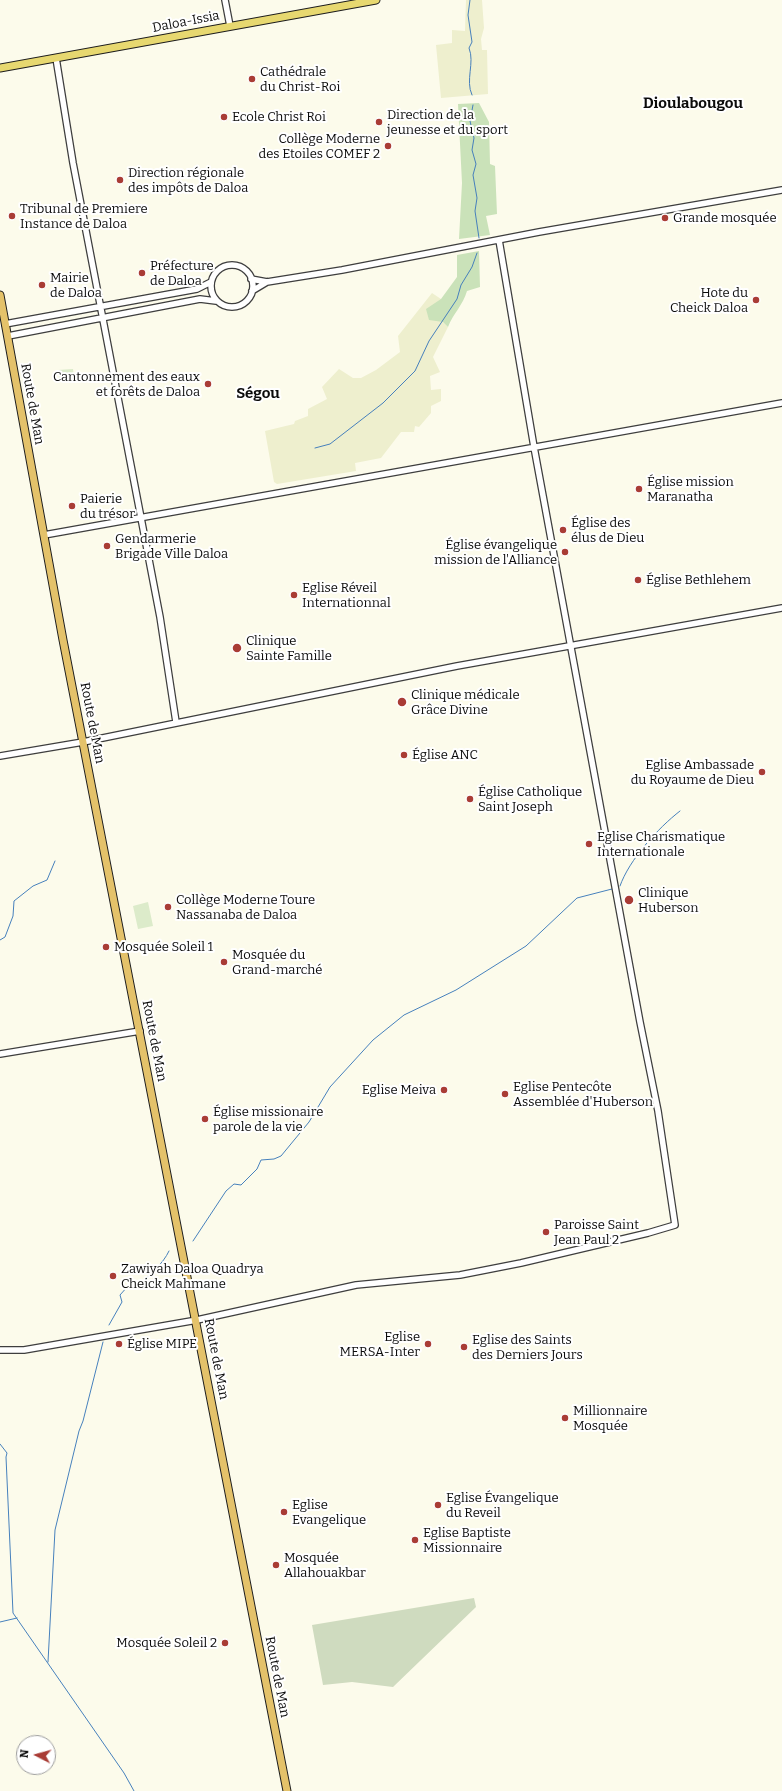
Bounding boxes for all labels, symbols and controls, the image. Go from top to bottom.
street label: Daloa-Issia [151,8,221,36]
place label: Cathédrale du Christ-Roi [260,64,340,95]
marker: Cathédrale du Christ-Roi [247,74,257,84]
district label: Dioulabougou [643,95,743,113]
place label: Direction de la jeunesse et du sport [387,107,508,138]
place label: Ecole Christ Roi [232,109,326,125]
marker: Ecole Christ Roi [219,112,229,122]
marker: Direction de la jeunesse et du sport [374,117,384,127]
place label: Collège Moderne des Etoiles COMEF 2 [259,131,380,162]
marker: Collège Moderne des Etoiles COMEF 2 [383,141,393,151]
place label: Direction régionale des impôts de Daloa [128,165,248,196]
marker: Direction régionale des impôts de Daloa [115,175,125,185]
place label: Tribunal de Premiere Instance de Daloa [20,201,148,232]
place label: Grande mosquée [673,210,777,226]
marker: Tribunal de Premiere Instance de Daloa [7,211,17,221]
marker: Grande mosquée [660,213,670,223]
place label: Préfecture de Daloa [150,258,214,289]
marker: Préfecture de Daloa [137,268,147,278]
place label: Mairie de Daloa [50,270,102,301]
marker: Mairie de Daloa [37,280,47,290]
place label: Hote du Cheick Daloa [670,285,748,316]
marker: Hote du Cheick Daloa [751,295,761,305]
street label: Route de Man [17,362,47,446]
place label: Cantonnement des eaux et forêts de Daloa [53,369,200,400]
marker: Cantonnement des eaux et forêts de Daloa [203,379,213,389]
district label: Ségou [236,385,280,403]
place label: Église mission Maranatha [647,474,734,505]
marker: Église mission Maranatha [634,484,644,494]
place label: Paierie du trésor [80,491,135,522]
marker: Paierie du trésor [67,501,77,511]
place label: Église des élus de Dieu [571,515,644,546]
marker: Église des élus de Dieu [558,525,568,535]
place label: Gendarmerie Brigade Ville Daloa [115,531,228,562]
place label: Église évangelique mission de l'Alliance [434,537,557,568]
marker: Gendarmerie Brigade Ville Daloa [102,541,112,551]
marker: Église évangelique mission de l'Alliance [560,547,570,557]
place label: Église Bethlehem [646,572,751,588]
marker: Église Bethlehem [633,575,643,585]
place label: Eglise Réveil Internationnal [302,580,391,611]
marker: Eglise Réveil Internationnal [289,590,299,600]
place label: Clinique Sainte Famille [246,633,332,664]
marker: Clinique Sainte Famille [231,642,243,654]
street label: Route de Man [77,681,107,765]
place label: Clinique médicale Grâce Divine [411,687,520,718]
marker: Clinique médicale Grâce Divine [396,696,408,708]
place label: Église ANC [412,747,478,763]
marker: Église ANC [399,750,409,760]
place label: Eglise Ambassade du Royaume de Dieu [631,757,754,788]
marker: Eglise Ambassade du Royaume de Dieu [757,767,767,777]
place label: Église Catholique Saint Joseph [478,784,582,815]
marker: Église Catholique Saint Joseph [465,794,475,804]
place label: Eglise Charismatique Internationale [597,829,725,860]
marker: Eglise Charismatique Internationale [584,839,594,849]
place label: Clinique Huberson [638,885,699,916]
place label: Collège Moderne Toure Nassanaba de Daloa [176,892,315,923]
marker: Clinique Huberson [623,894,635,906]
marker: Collège Moderne Toure Nassanaba de Daloa [163,902,173,912]
place label: Mosquée Soleil 1 [114,939,213,955]
marker: Mosquée Soleil 1 [101,942,111,952]
place label: Mosquée du Grand-marché [232,947,322,978]
marker: Mosquée du Grand-marché [219,957,229,967]
street label: Route de Man [139,999,169,1083]
place label: Eglise Pentecôte Assemblée d'Huberson [513,1079,653,1110]
place label: Eglise Meiva [362,1082,436,1098]
marker: Eglise Meiva [439,1085,449,1095]
marker: Eglise Pentecôte Assemblée d'Huberson [500,1089,510,1099]
place label: Église missionaire parole de la vie [213,1104,323,1135]
marker: Église missionaire parole de la vie [200,1114,210,1124]
place label: Paroisse Saint Jean Paul 2 [554,1217,639,1248]
marker: Paroisse Saint Jean Paul 2 [541,1227,551,1237]
place label: Zawiyah Daloa Quadrya Cheick Mahmane [121,1261,264,1292]
marker: Zawiyah Daloa Quadrya Cheick Mahmane [108,1271,118,1281]
street label: Route de Man [201,1317,231,1401]
place label: Eglise MERSA-Inter [339,1329,420,1360]
place label: Eglise des Saints des Derniers Jours [472,1332,583,1363]
place label: Église MIPE [127,1336,197,1352]
marker: Église MIPE [114,1339,124,1349]
marker: Eglise MERSA-Inter [423,1339,433,1349]
marker: Eglise des Saints des Derniers Jours [459,1342,469,1352]
place label: Millionnaire Mosquée [573,1403,647,1434]
marker: Millionnaire Mosquée [560,1413,570,1423]
place label: Eglise Évangelique du Reveil [446,1490,559,1521]
place label: Eglise Evangelique [292,1497,366,1528]
marker: Eglise Évangelique du Reveil [433,1500,443,1510]
marker: Eglise Evangelique [279,1507,289,1517]
place label: Eglise Baptiste Missionnaire [423,1525,511,1556]
marker: Eglise Baptiste Missionnaire [410,1535,420,1545]
place label: Mosquée Allahouakbar [284,1550,366,1581]
marker: Mosquée Allahouakbar [271,1560,281,1570]
place label: Mosquée Soleil 2 [116,1635,217,1651]
street label: Route de Man [262,1635,292,1719]
marker: Mosquée Soleil 2 [220,1638,230,1648]
north arrow [16,1735,56,1775]
text: N [18,1749,31,1759]

